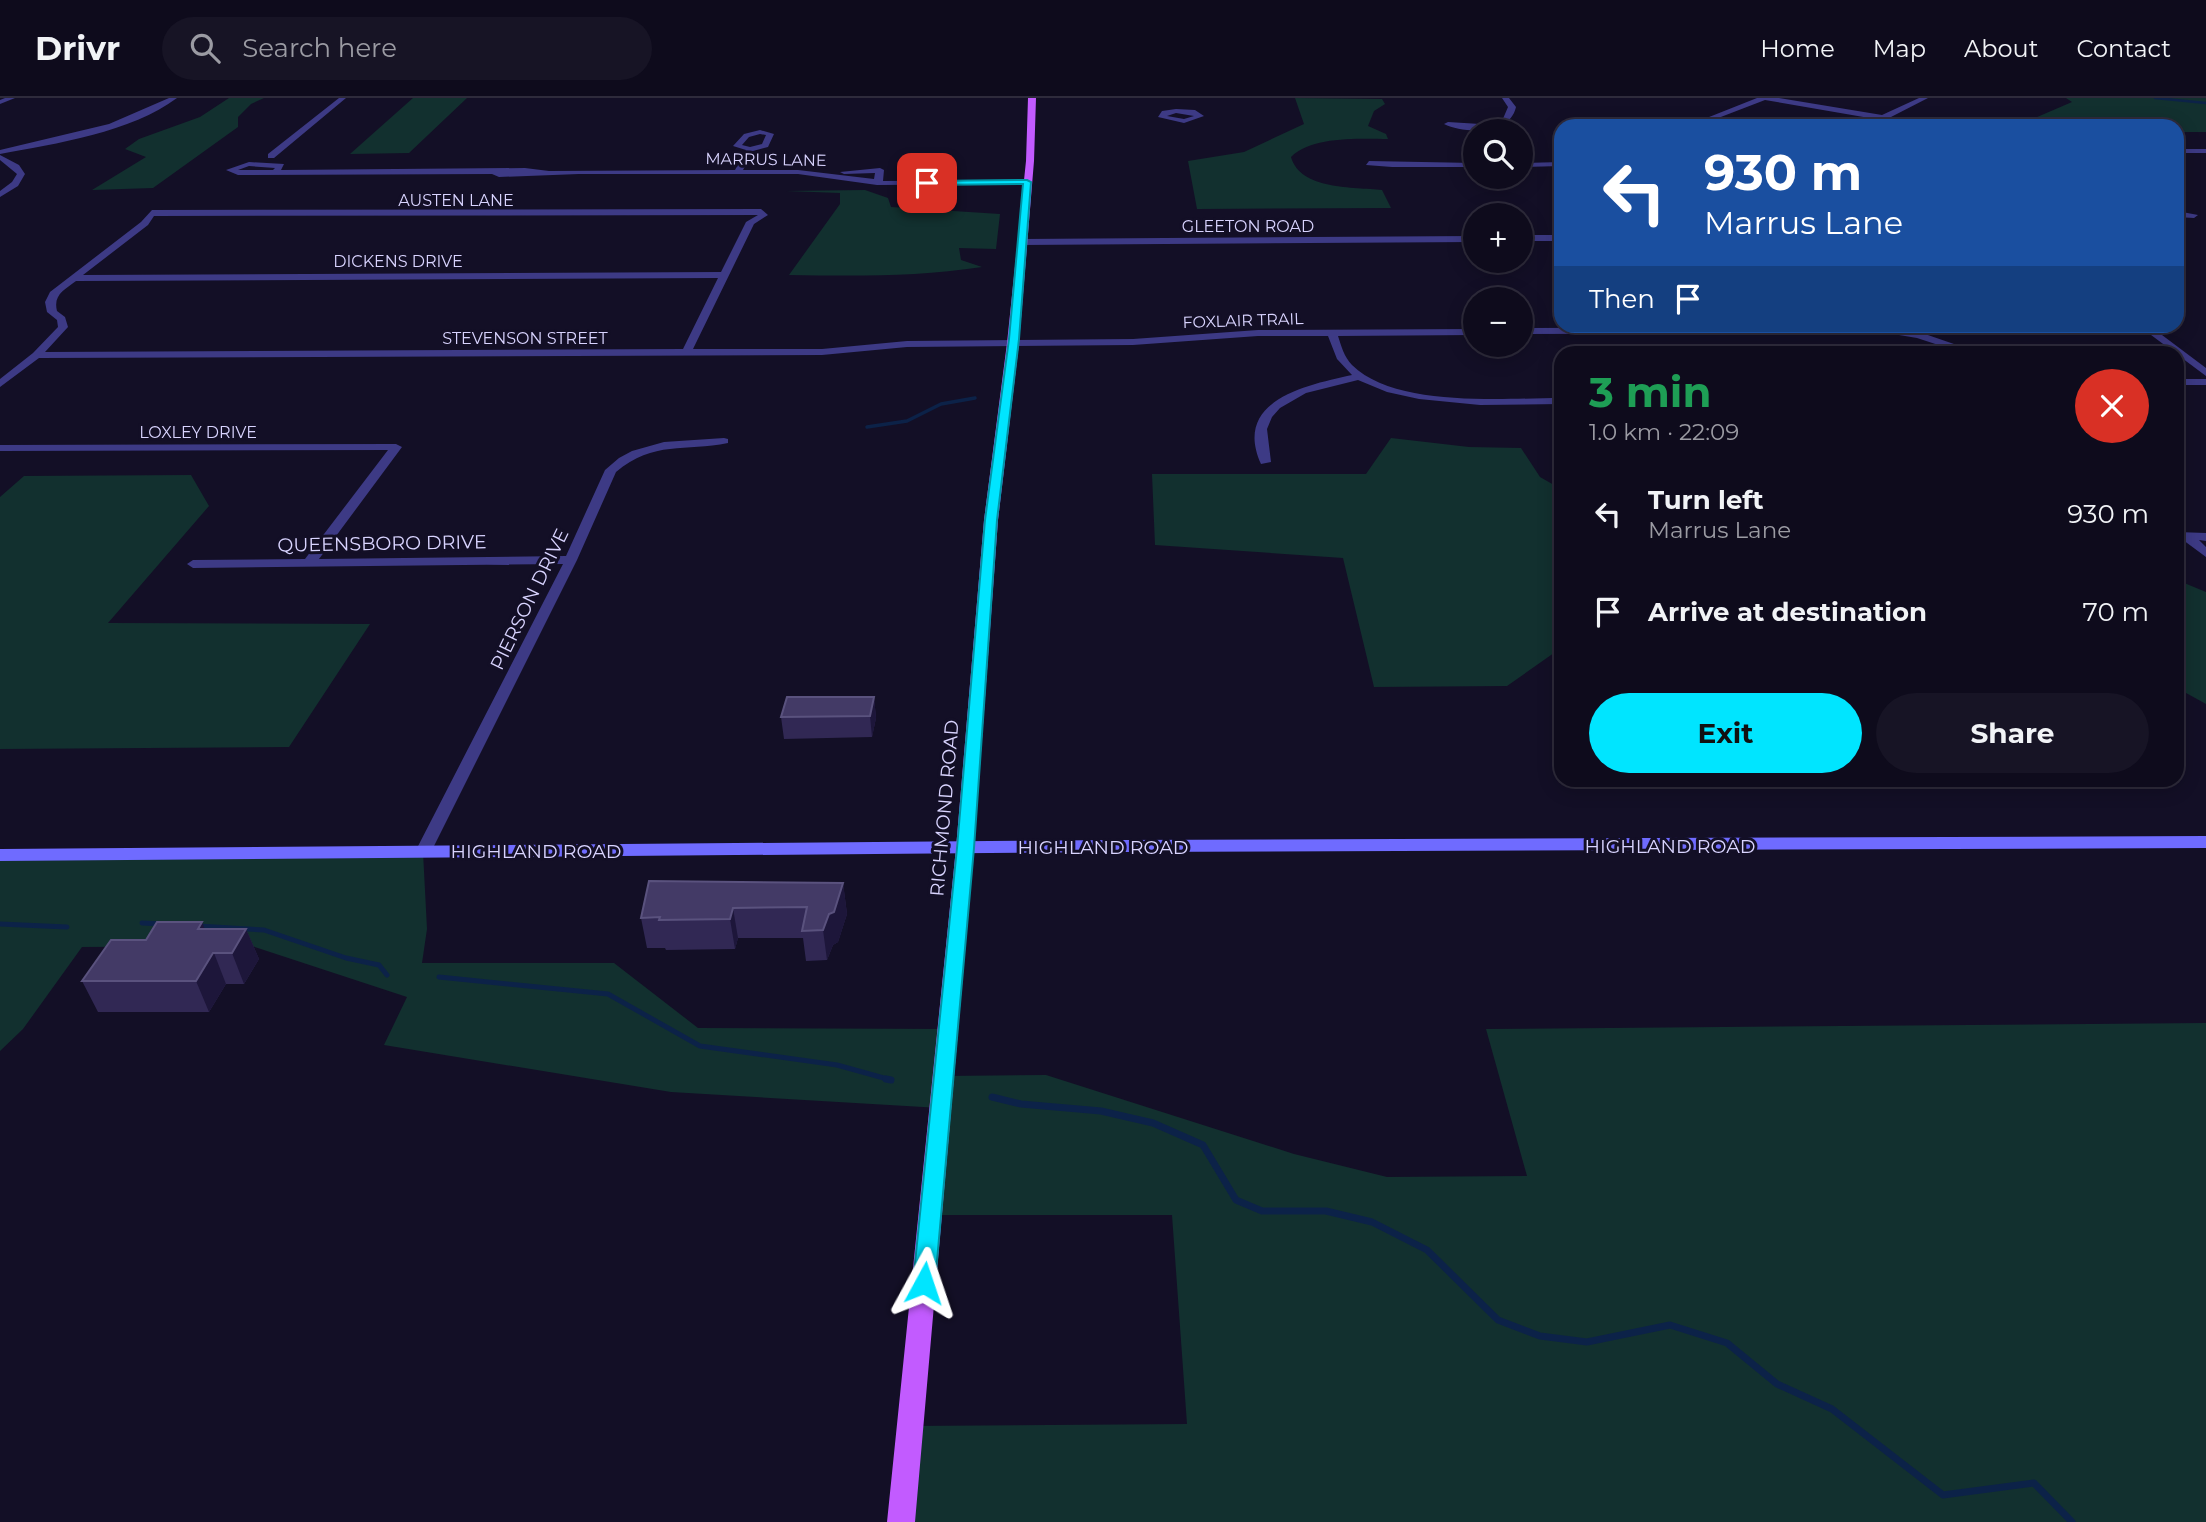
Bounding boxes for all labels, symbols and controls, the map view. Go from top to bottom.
search box [162,17,652,80]
text: Drivr [35,28,120,68]
icon: search [186,29,224,67]
text: Search here [242,32,397,64]
text: Home [1760,34,1835,63]
text: Map [1873,34,1926,63]
text: About [1964,34,2038,63]
text: Contact [2076,34,2171,63]
map controls [1463,119,1533,357]
button: search [1463,119,1533,189]
text: 930 m [1704,143,1862,202]
icon: left [1589,147,1680,238]
street label: MARRUS LANE [705,149,827,170]
pin [897,153,957,213]
icon: arrive [908,164,946,202]
street label: AUSTEN LANE [398,191,514,210]
button: + [1463,203,1533,273]
text: Marrus Lane [1704,203,1903,242]
street label: GLEETON ROAD [1182,217,1314,236]
street label: DICKENS DRIVE [333,252,463,271]
icon: arrive [1669,280,1707,318]
text: Then [1589,283,1655,315]
button: − [1463,287,1533,357]
street label: FOXLAIR TRAIL [1182,309,1304,332]
street label: STEVENSON STREET [442,329,609,348]
text: 3 min [1589,366,1711,418]
button: close [2075,369,2149,443]
text: 1.0 km · 22:09 [1589,418,1739,446]
street label: LOXLEY DRIVE [139,423,257,442]
text: Turn left [1648,484,1764,516]
icon: left [1589,495,1627,533]
text: 930 m [2067,498,2149,530]
text: Marrus Lane [1648,516,1791,544]
street label: PIERSON DRIVE [485,525,574,674]
street label: QUEENSBORO DRIVE [277,530,487,557]
icon: arrive [1589,593,1627,631]
text: Arrive at destination [1648,596,1927,628]
text: 70 m [2083,596,2149,628]
button: Exit [1589,693,1862,773]
button: Share [1876,693,2149,773]
street label: RICHMOND ROAD [925,719,964,897]
street label: HIGHLAND ROAD [1584,835,1756,858]
street label: HIGHLAND ROAD [1017,836,1189,859]
street label: HIGHLAND ROAD [450,840,622,863]
position arrow [887,1246,961,1320]

